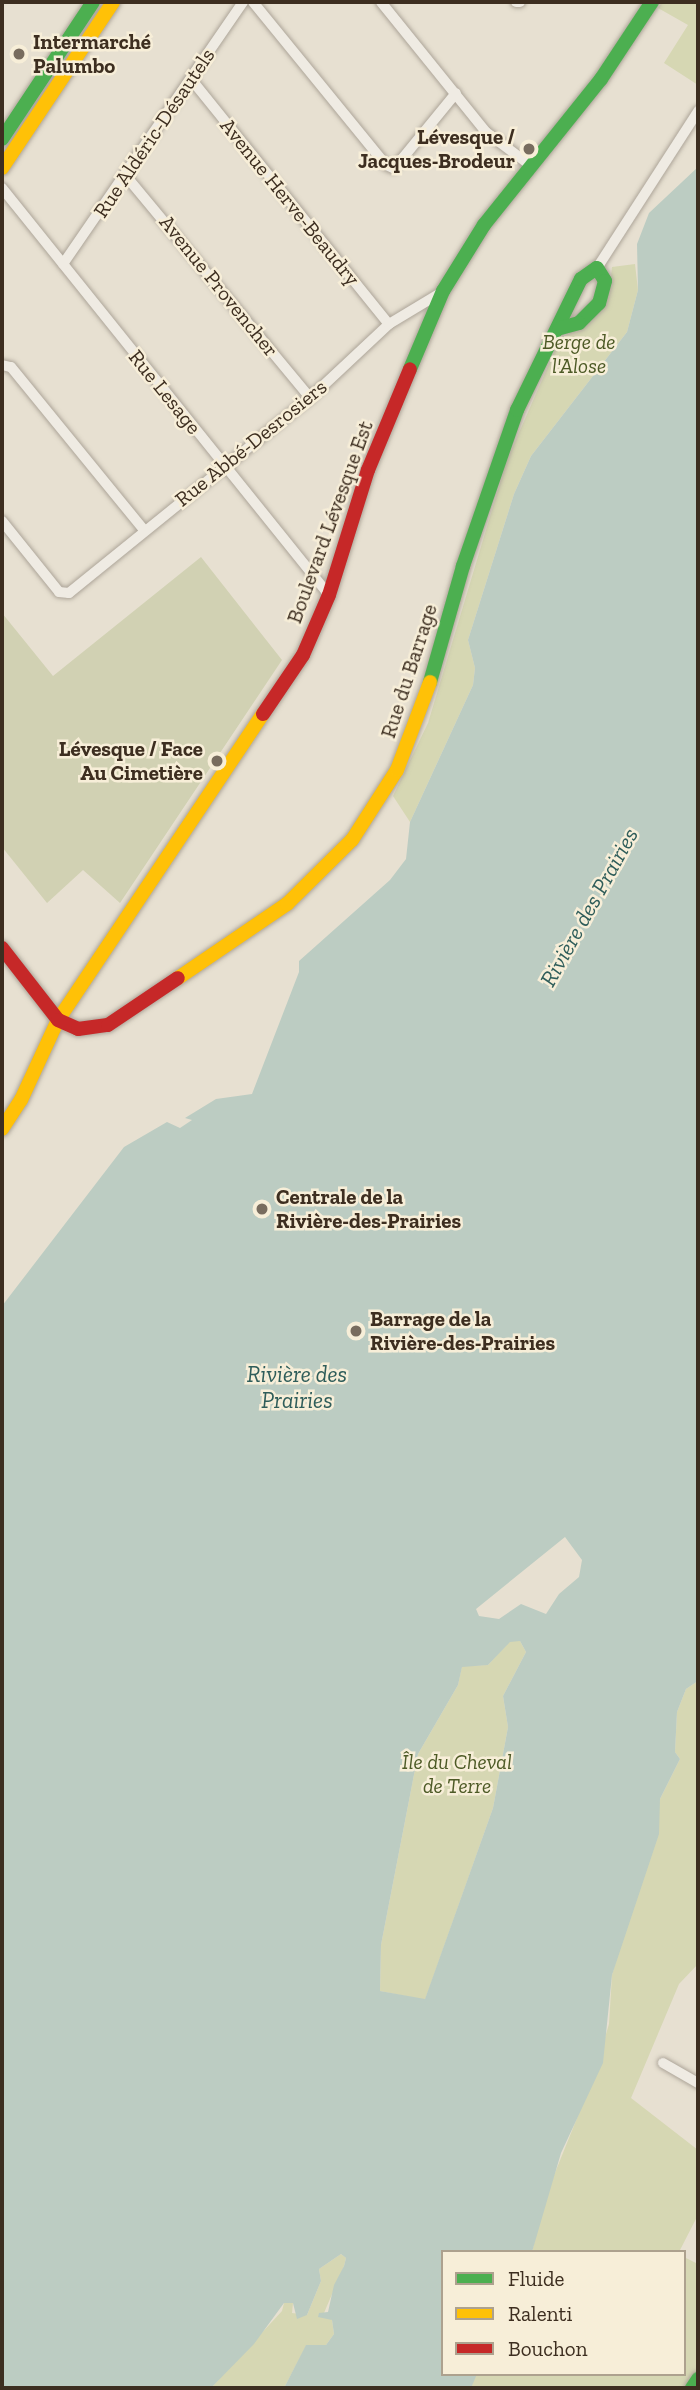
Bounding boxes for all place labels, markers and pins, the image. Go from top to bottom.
place label: Intermarché Palumbo [33,29,151,79]
marker: Intermarché Palumbo [11,46,27,62]
place label: Lévesque / Jacques-Brodeur [358,124,515,174]
marker: Lévesque / Jacques-Brodeur [521,141,537,157]
place label: Lévesque / Face Au Cimetière [59,736,203,786]
marker: Lévesque / Face Au Cimetière [209,753,225,769]
place label: Centrale de la Rivière-des-Prairies [276,1184,461,1234]
marker: Centrale de la Rivière-des-Prairies [254,1201,270,1217]
place label: Barrage de la Rivière-des-Prairies [370,1306,555,1356]
marker: Barrage de la Rivière-des-Prairies [348,1323,364,1339]

